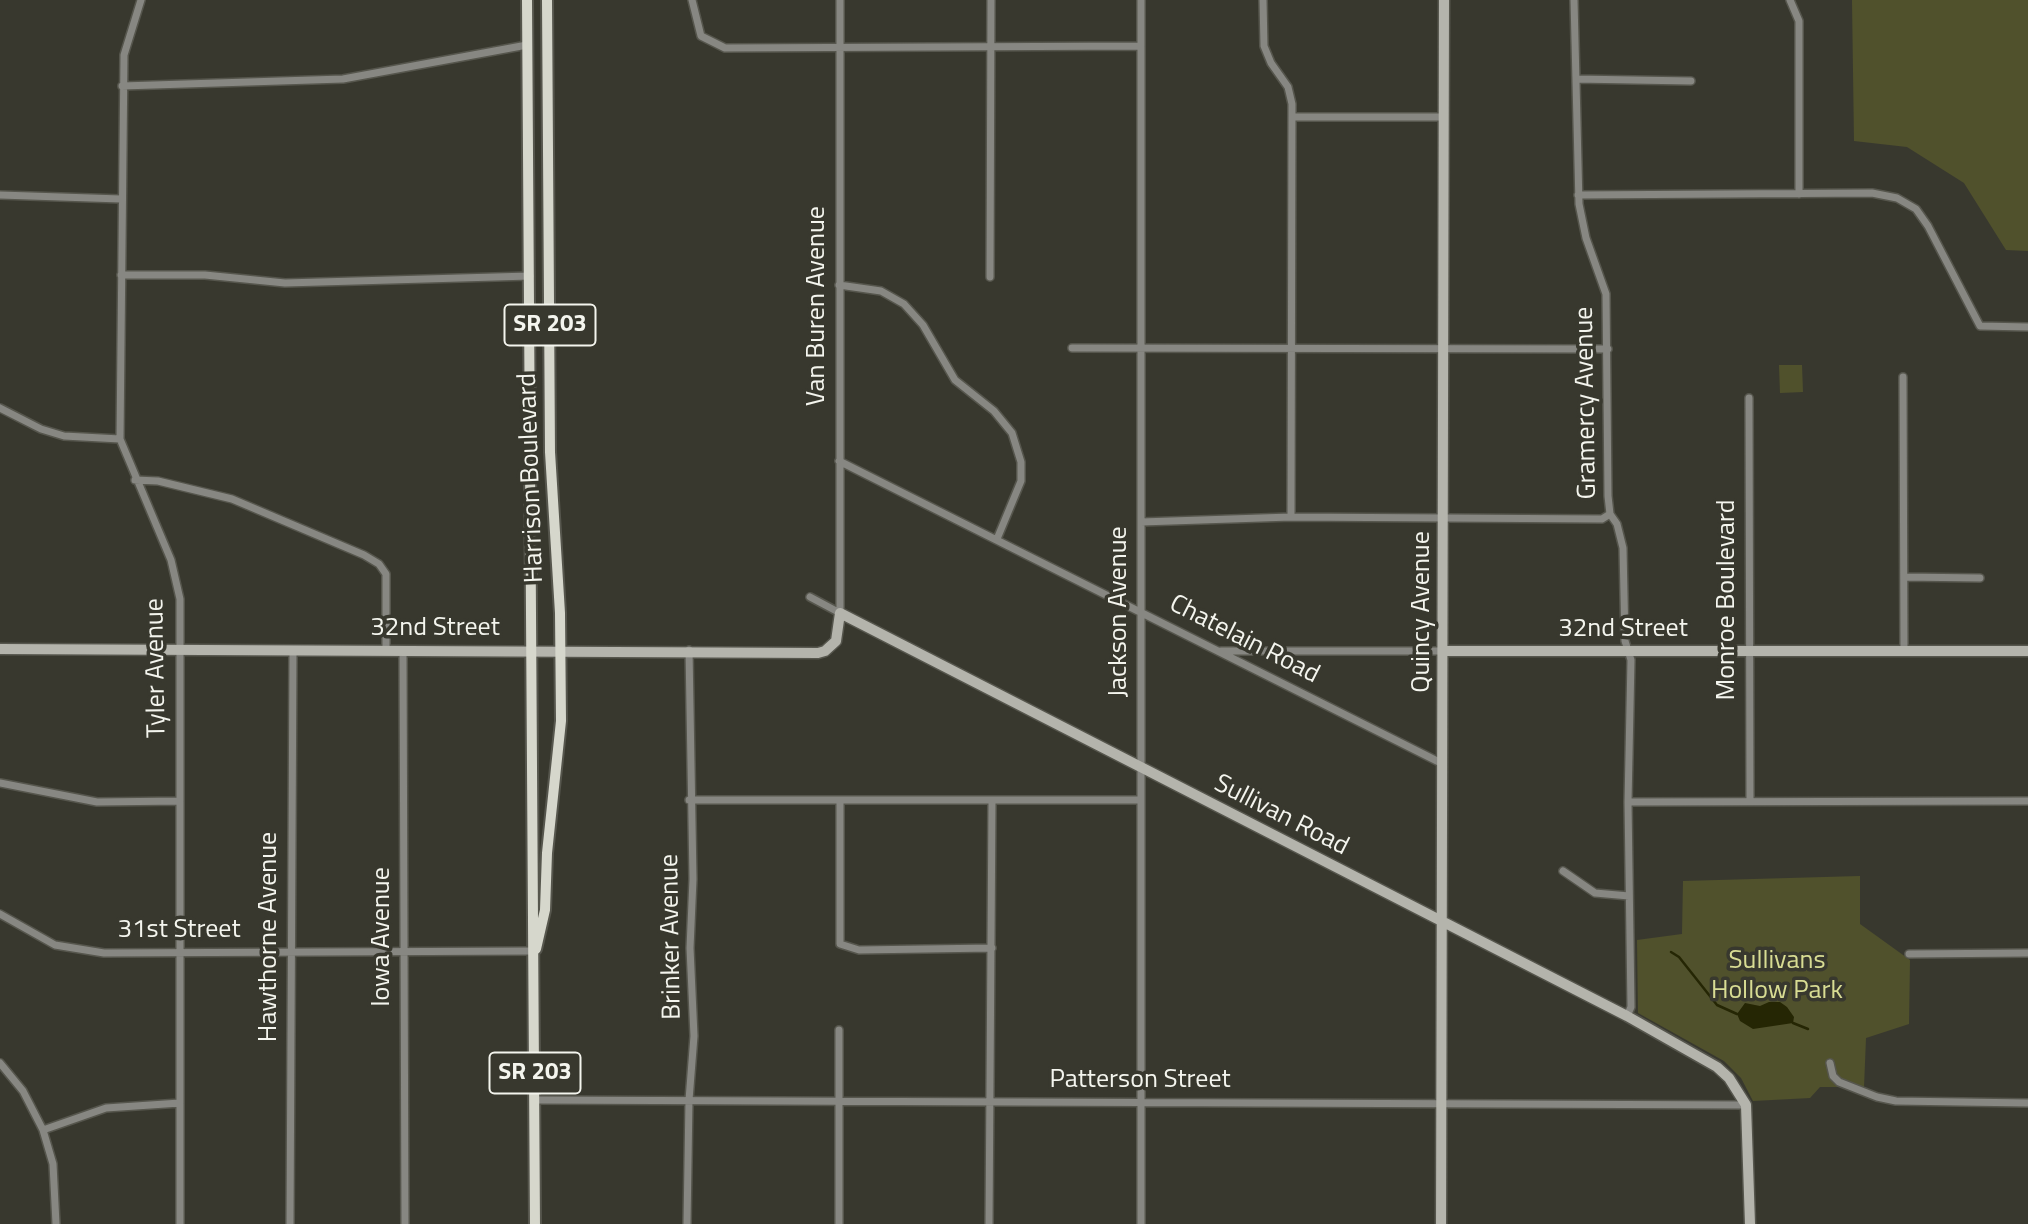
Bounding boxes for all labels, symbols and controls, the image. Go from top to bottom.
street label: Van Buren Avenue [802,206,834,406]
road number: SR 203 [504,304,596,346]
street label: Gramercy Avenue [1570,306,1604,500]
street label: Harrison Boulevard [513,373,551,583]
street label: Monroe Boulevard [1712,500,1744,700]
street label: Jackson Avenue [1104,526,1136,698]
street label: Quincy Avenue [1407,531,1439,693]
street label: Chatelain Road [1164,589,1324,691]
street label: Tyler Avenue [140,598,174,738]
street label: 32nd Street [370,613,500,645]
street label: 32nd Street [1558,614,1688,646]
street label: Sullivan Road [1208,769,1354,863]
street label: Hawthorne Avenue [254,832,286,1042]
street label: Brinker Avenue [655,854,689,1020]
street label: Iowa Avenue [367,867,399,1007]
street label: 31st Street [117,915,241,947]
park label: Sullivans Hollow Park [1711,946,1843,1007]
road number: SR 203 [490,1052,580,1093]
street label: Patterson Street [1049,1065,1231,1097]

